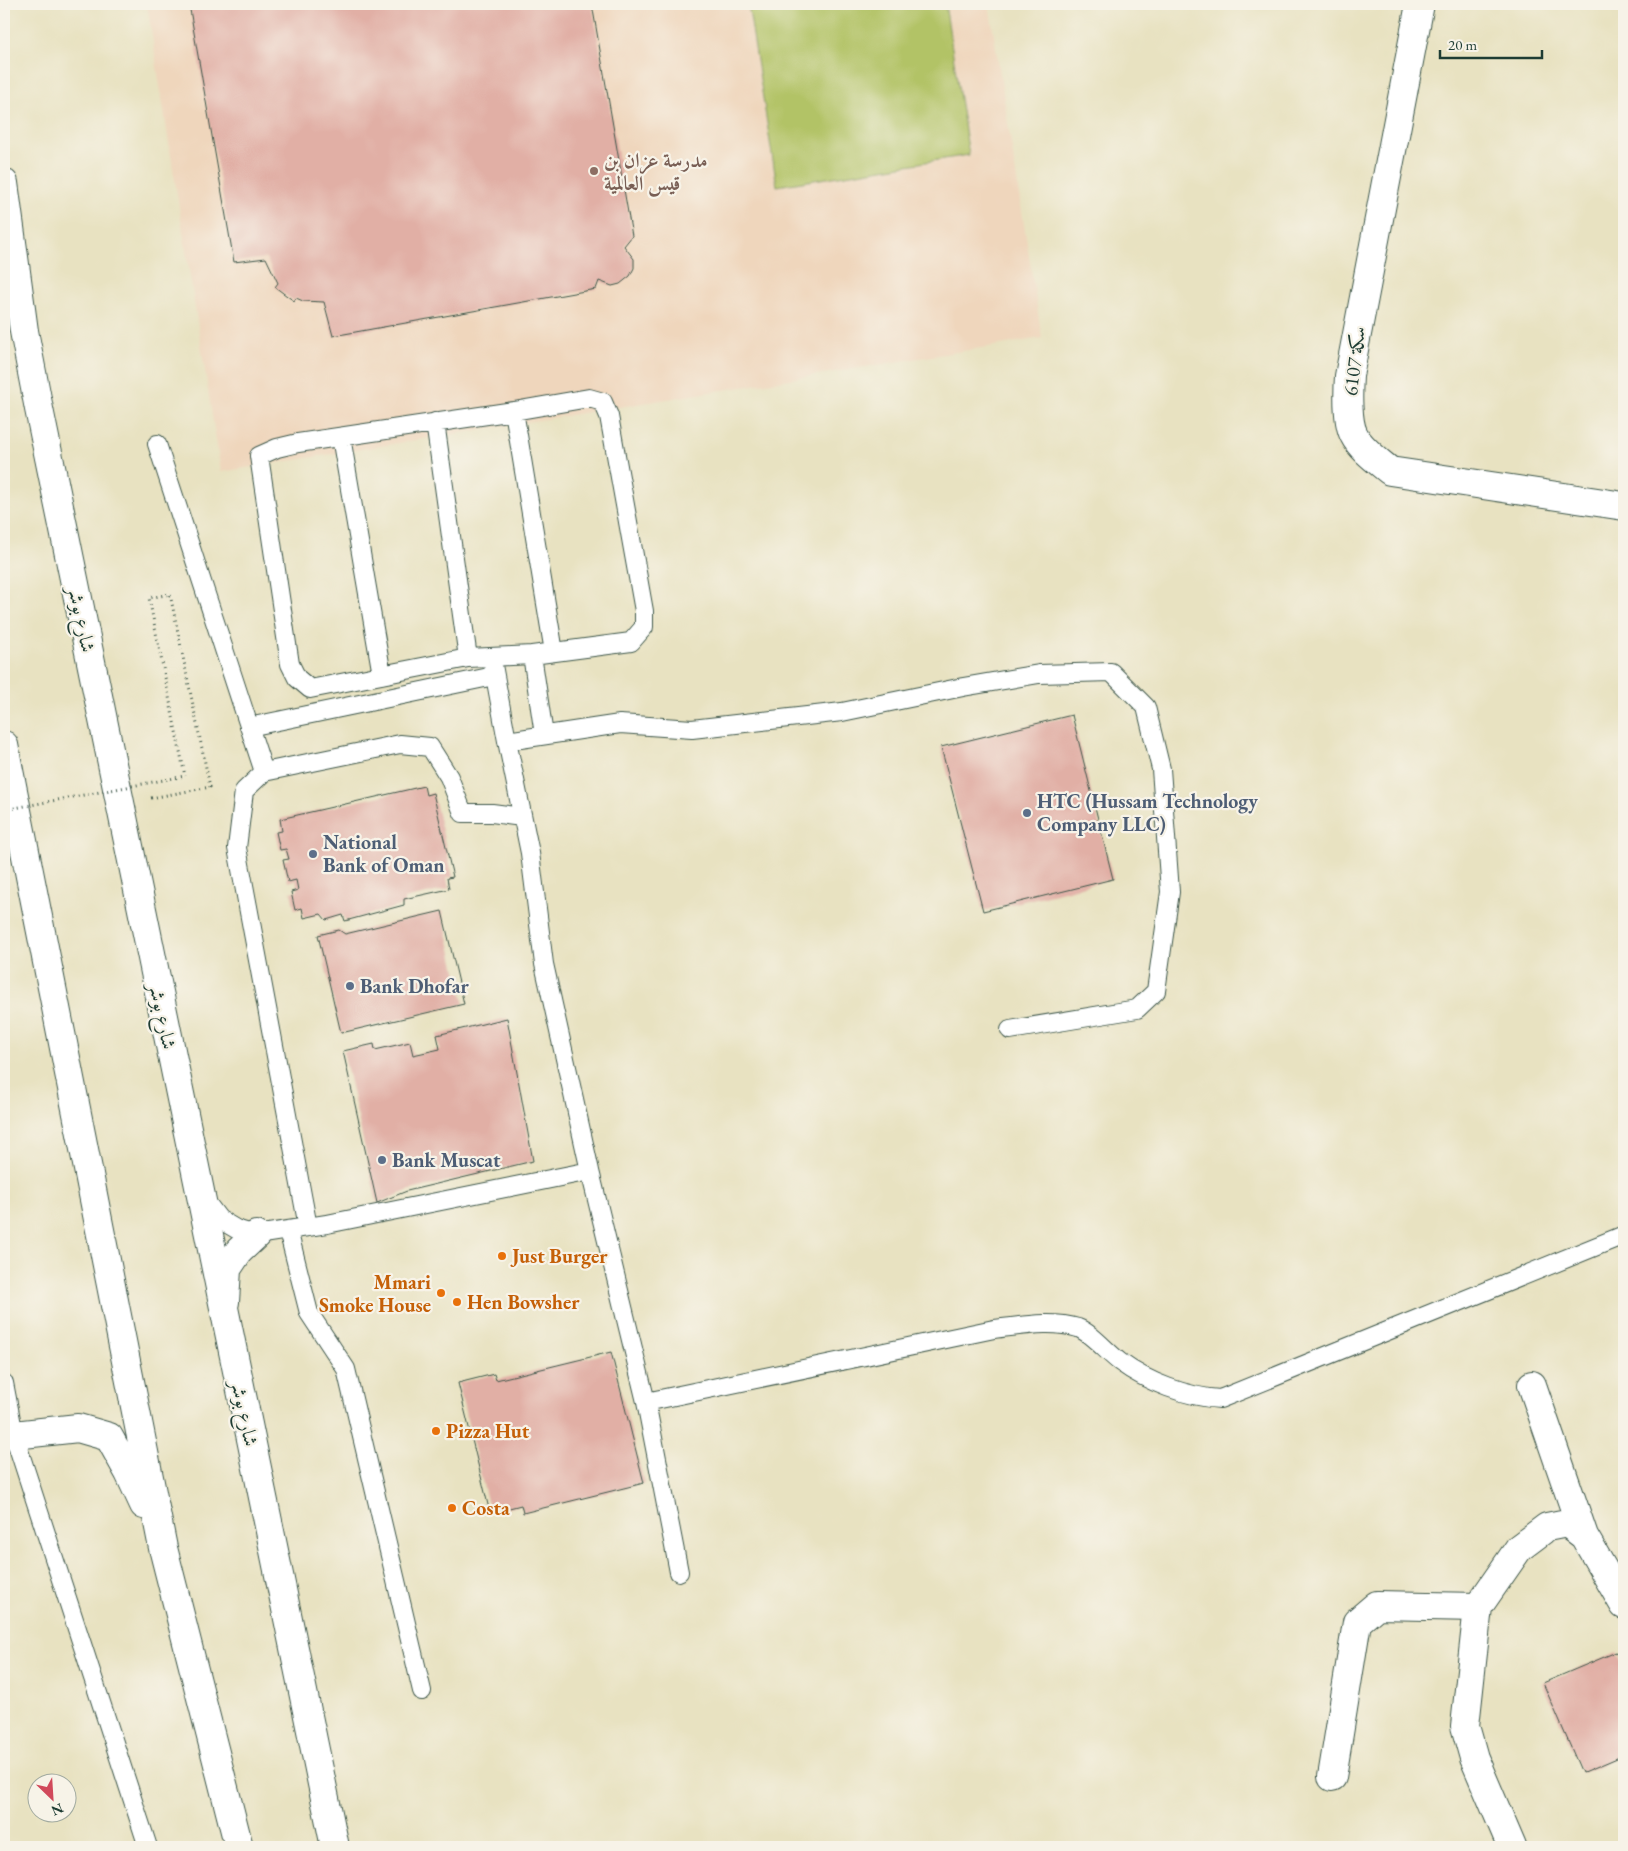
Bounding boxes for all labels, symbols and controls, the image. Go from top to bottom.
scale bar [1440,28,1543,60]
text: 20 m [1448,35,1477,54]
place label: مدرسة عزان بن قيس العالمية [604,147,707,197]
marker: مدرسة عزان بن قيس العالمية [588,165,600,177]
street label: سكة 6107 [1337,325,1371,397]
street label: شارع بوشر [57,581,102,656]
place label: HTC (Hussam Technology Company LLC) [1037,788,1258,837]
marker: HTC (Hussam Technology Company LLC) [1021,807,1033,819]
place label: National Bank of Oman [323,829,445,878]
marker: National Bank of Oman [307,848,319,860]
place label: Bank Dhofar [360,973,469,999]
street label: شارع بوشر [138,978,183,1053]
marker: Bank Dhofar [344,980,356,992]
place label: Bank Muscat [392,1147,501,1173]
marker: Bank Muscat [376,1154,388,1166]
place label: Just Burger [510,1243,608,1269]
marker: Just Burger [496,1250,508,1262]
place label: Mmari Smoke House [319,1269,431,1318]
marker: Mmari Smoke House [435,1287,447,1299]
place label: Hen Bowsher [467,1289,580,1315]
marker: Hen Bowsher [451,1296,463,1308]
street label: شارع بوشر [220,1375,265,1450]
place label: Pizza Hut [446,1418,530,1444]
marker: Pizza Hut [430,1425,442,1437]
place label: Costa [462,1495,510,1521]
marker: Costa [446,1502,458,1514]
north arrow [28,1774,78,1824]
text: N [48,1799,66,1821]

